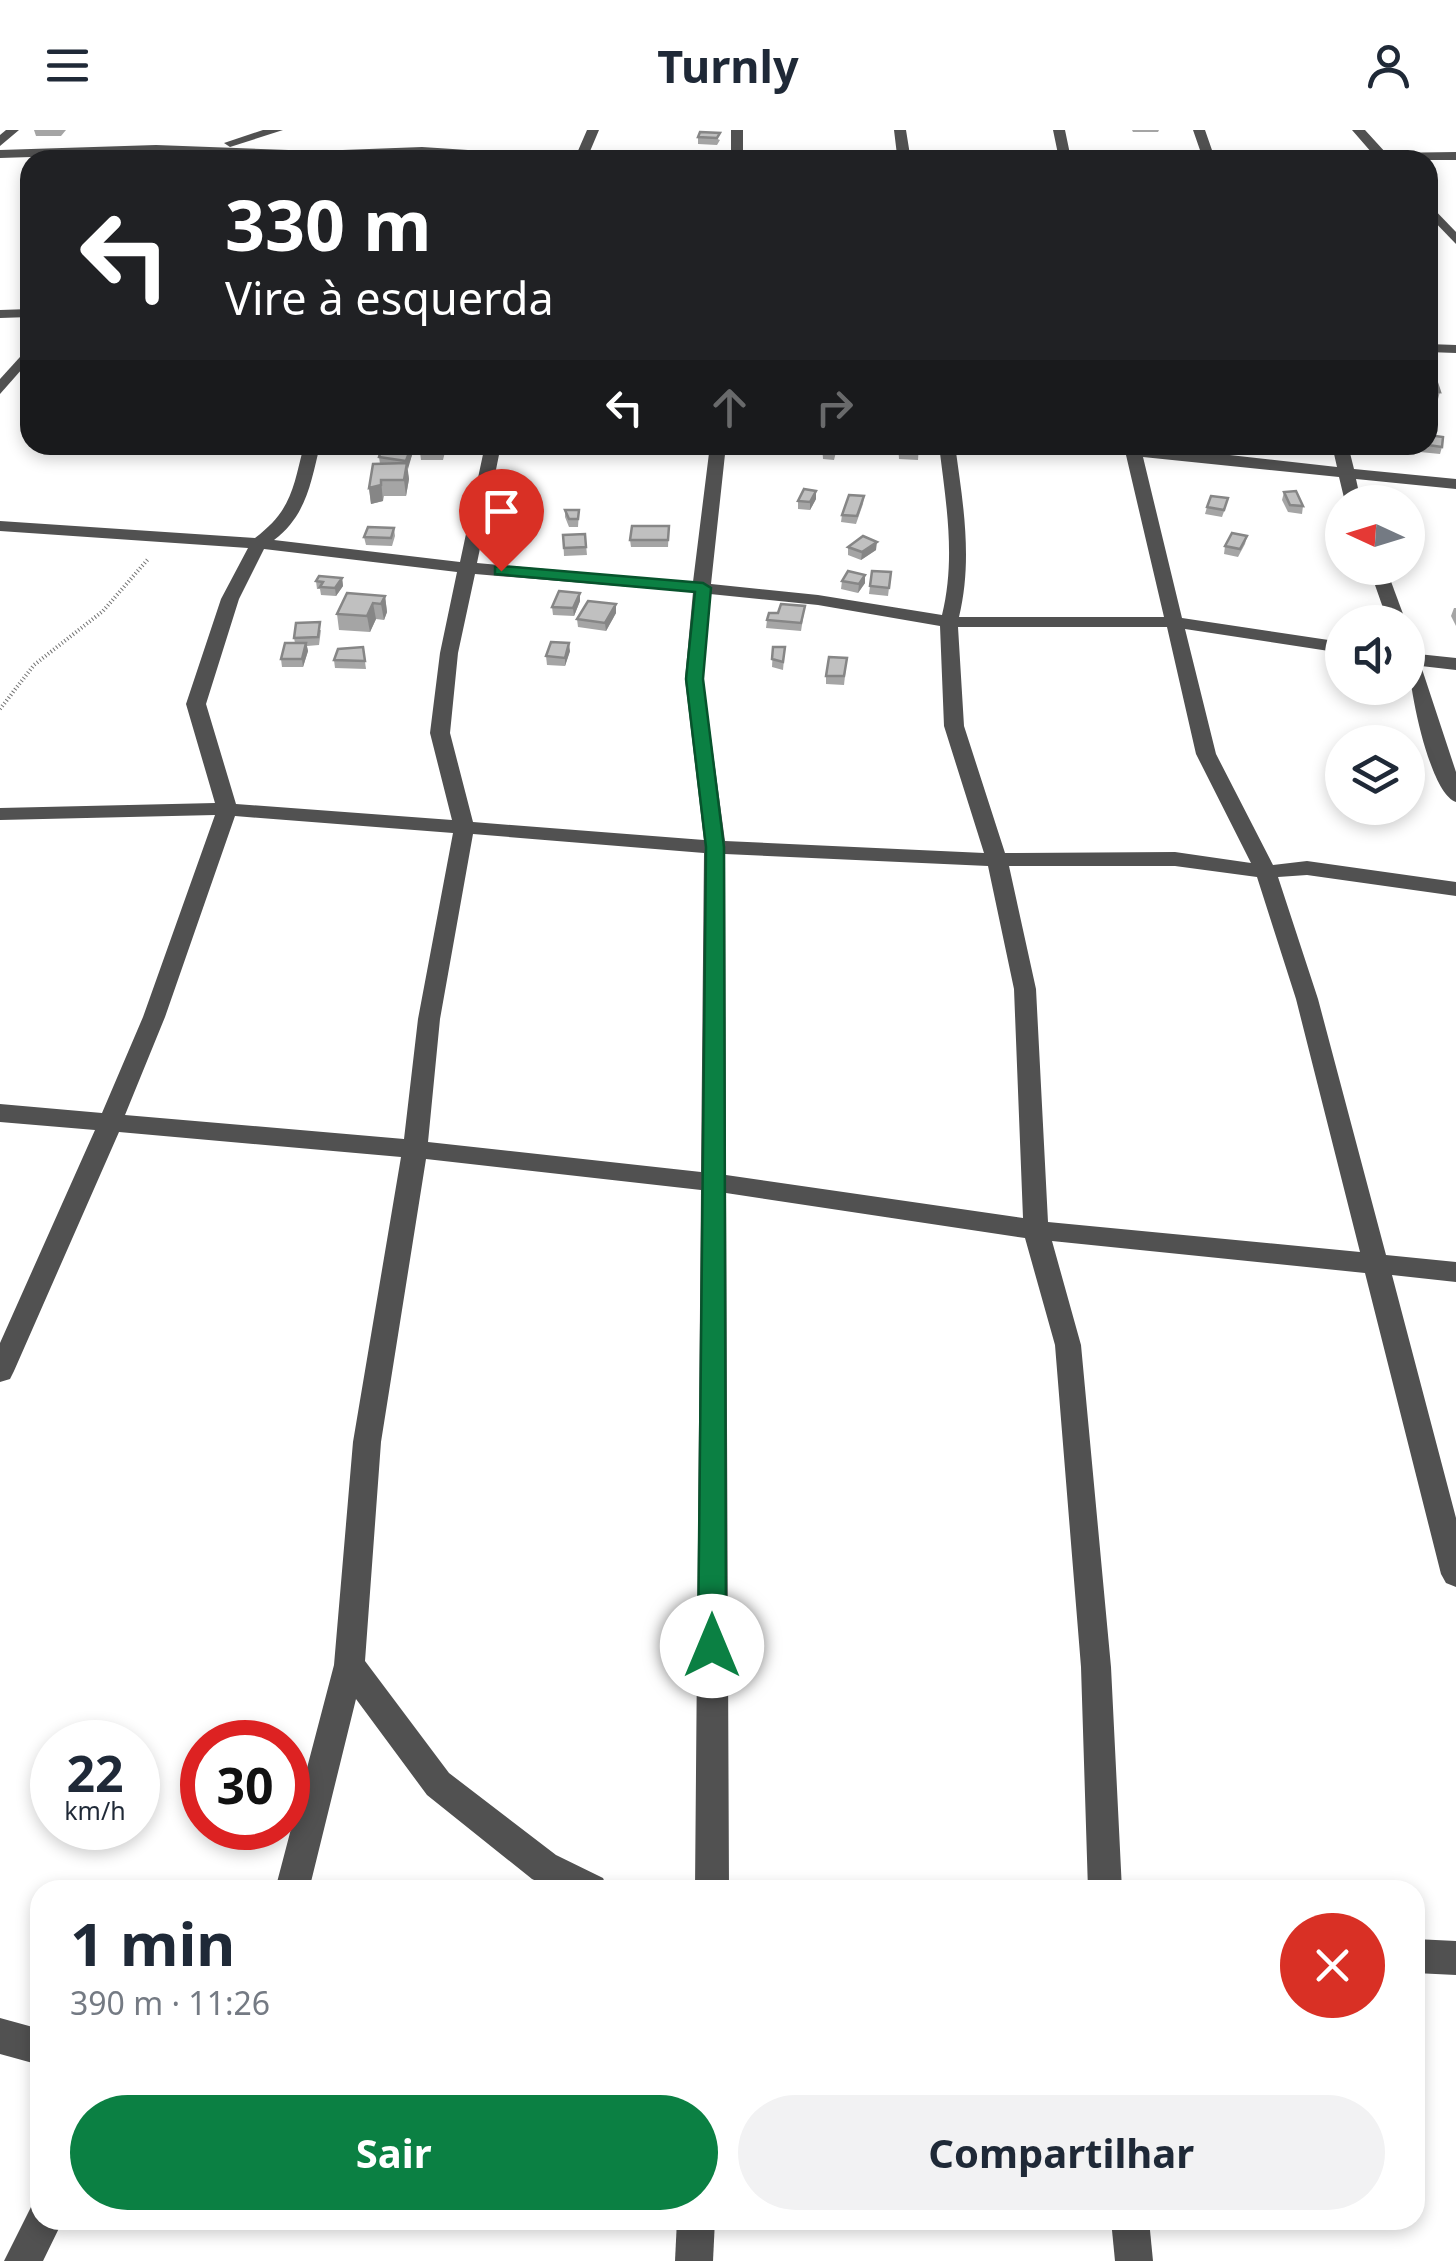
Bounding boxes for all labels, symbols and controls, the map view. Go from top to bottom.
text: Turnly [657,35,799,96]
icon: menu [40,38,95,93]
icon: person [1361,38,1416,93]
text: 330 m [225,176,432,272]
icon: left [60,190,190,320]
text: Vire à esquerda [225,267,554,328]
icon: left [597,380,652,435]
icon: ahead [702,380,757,435]
icon: right [807,380,862,435]
pin [459,469,544,572]
icon: arrive [474,484,529,539]
north arrow [1325,485,1425,585]
map controls [1325,485,1425,825]
button: sound [1325,605,1425,705]
button: layers [1325,725,1425,825]
position arrow [660,1594,764,1698]
speed limit sign: 30 [180,1720,310,1850]
text: 22 [66,1739,124,1807]
text: km/h [64,1793,126,1827]
text: 1 min [70,1902,235,1984]
button: close [1280,1913,1385,2018]
text: 390 m · 11:26 [70,1981,270,2024]
button: Sair [70,2095,718,2210]
button: Compartilhar [738,2095,1385,2210]

